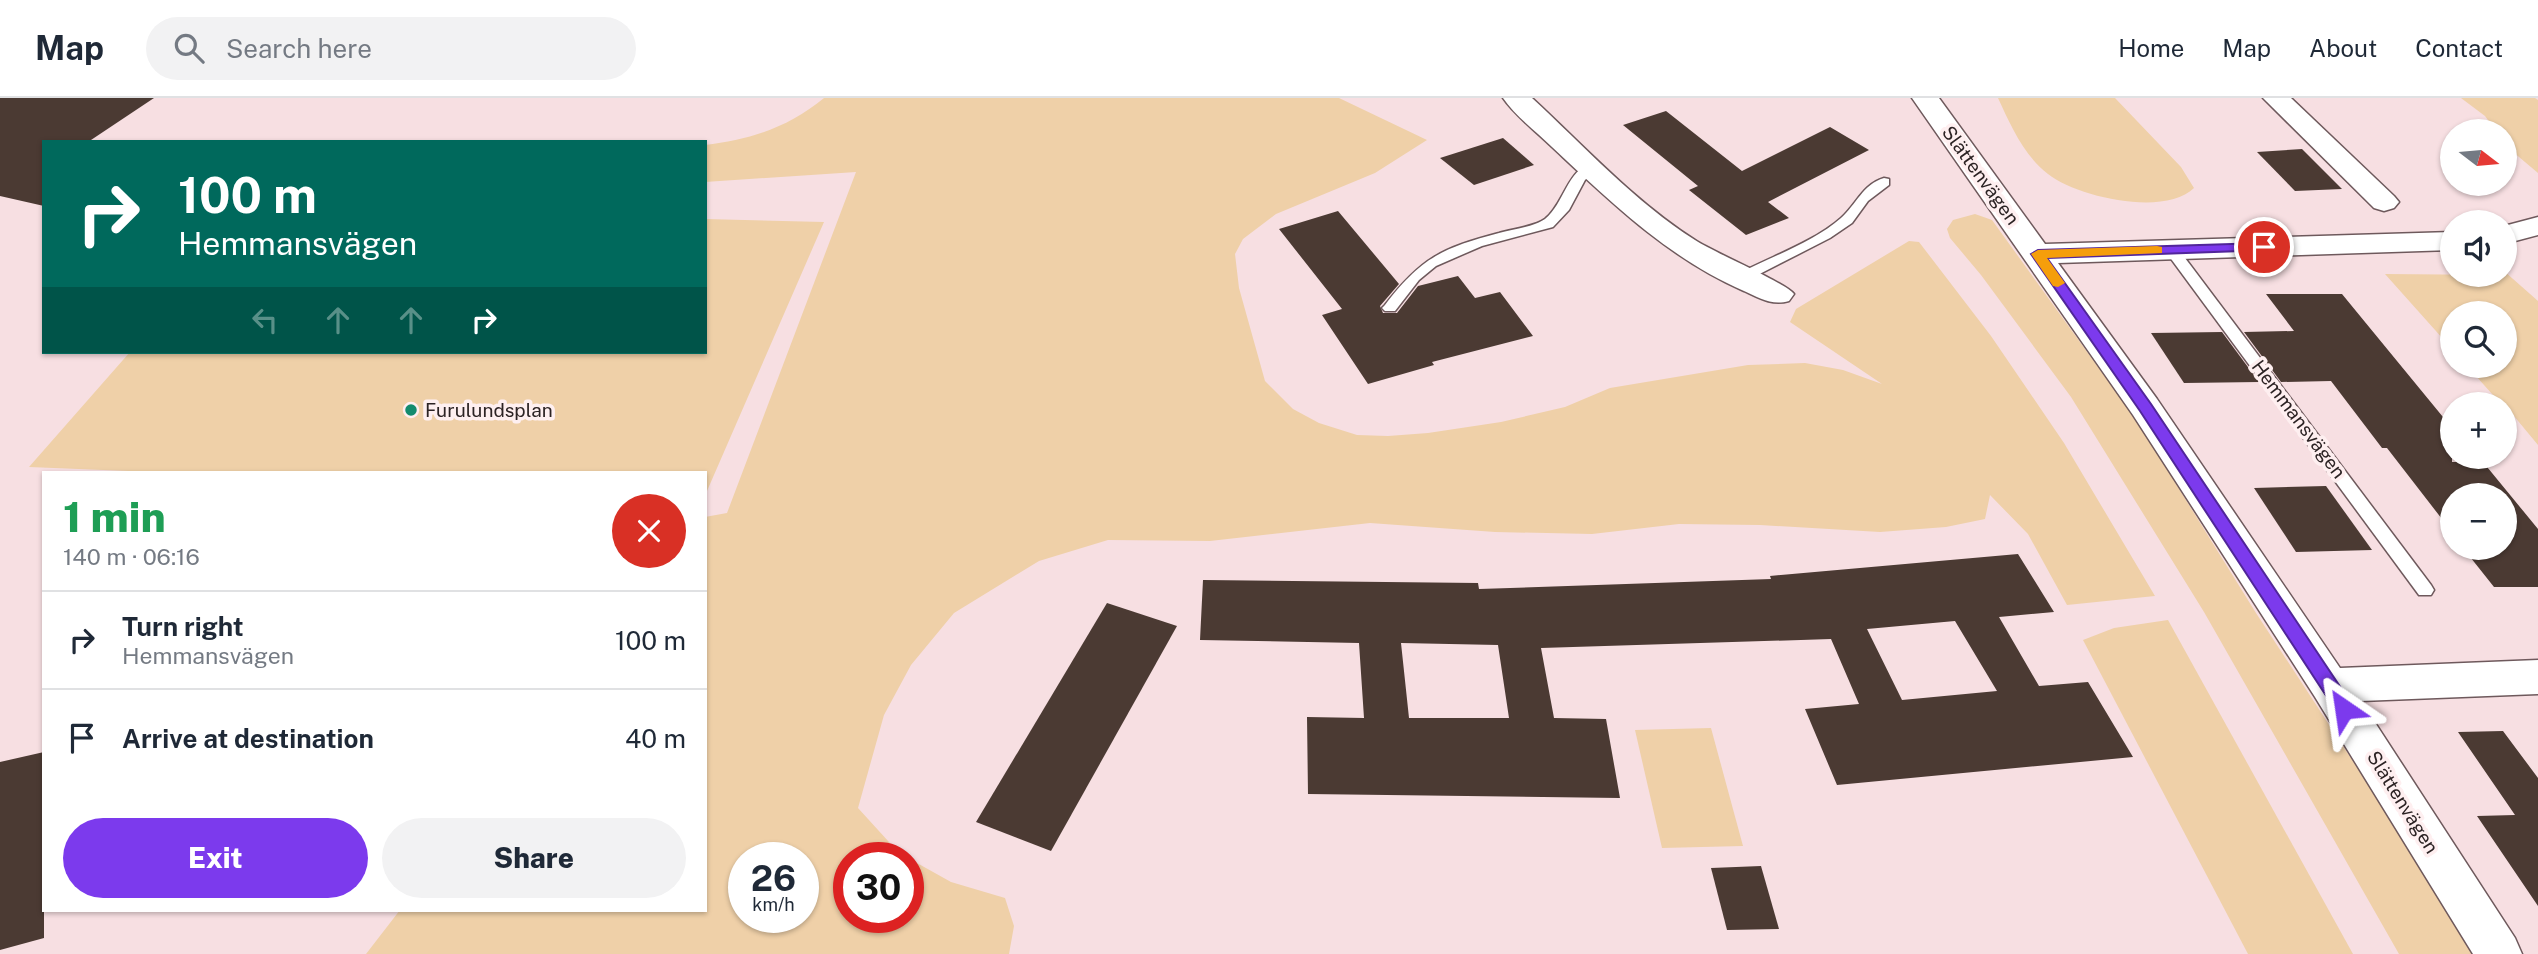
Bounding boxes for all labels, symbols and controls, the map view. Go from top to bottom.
search box [146,17,636,80]
text: Map [35,29,104,67]
icon: search [170,29,208,67]
text: Search here [226,33,372,64]
text: Home [2118,34,2184,62]
text: Map [2222,34,2271,62]
text: About [2309,34,2377,62]
text: Contact [2415,34,2503,62]
north arrow [2440,119,2516,196]
map controls [2440,119,2517,560]
street label: Slättenvägen [1938,121,2024,229]
text: 100 m [178,166,317,224]
icon: right [63,168,154,259]
button: sound [2440,210,2517,287]
pin [2234,217,2294,277]
text: Hemmansvägen [178,225,417,262]
icon: arrive [2245,228,2283,266]
icon: left [246,301,284,339]
icon: ahead [319,301,357,339]
icon: ahead [392,301,430,339]
icon: right [465,301,503,339]
button: search [2440,301,2517,378]
street label: Hemmansvägen [2247,356,2351,482]
button: + [2440,392,2517,469]
place label: Furulundsplan [425,399,553,421]
marker: Furulundsplan [403,402,419,418]
button: − [2440,483,2517,560]
text: 1 min [63,492,166,541]
button: close [612,494,686,568]
text: 140 m · 06:16 [63,543,200,570]
text: Turn right [122,611,244,642]
icon: right [63,621,101,659]
text: 100 m [615,625,686,656]
text: Hemmansvägen [122,642,294,669]
position arrow [2307,672,2381,746]
icon: arrive [63,719,101,757]
text: Arrive at destination [122,723,374,754]
text: 40 m [625,723,686,754]
street label: Slättenvägen [2363,747,2443,857]
button: Exit [63,818,368,898]
button: Share [382,818,686,898]
speed limit sign: 30 [833,842,924,933]
text: 26 [751,858,796,899]
text: km/h [752,894,795,915]

